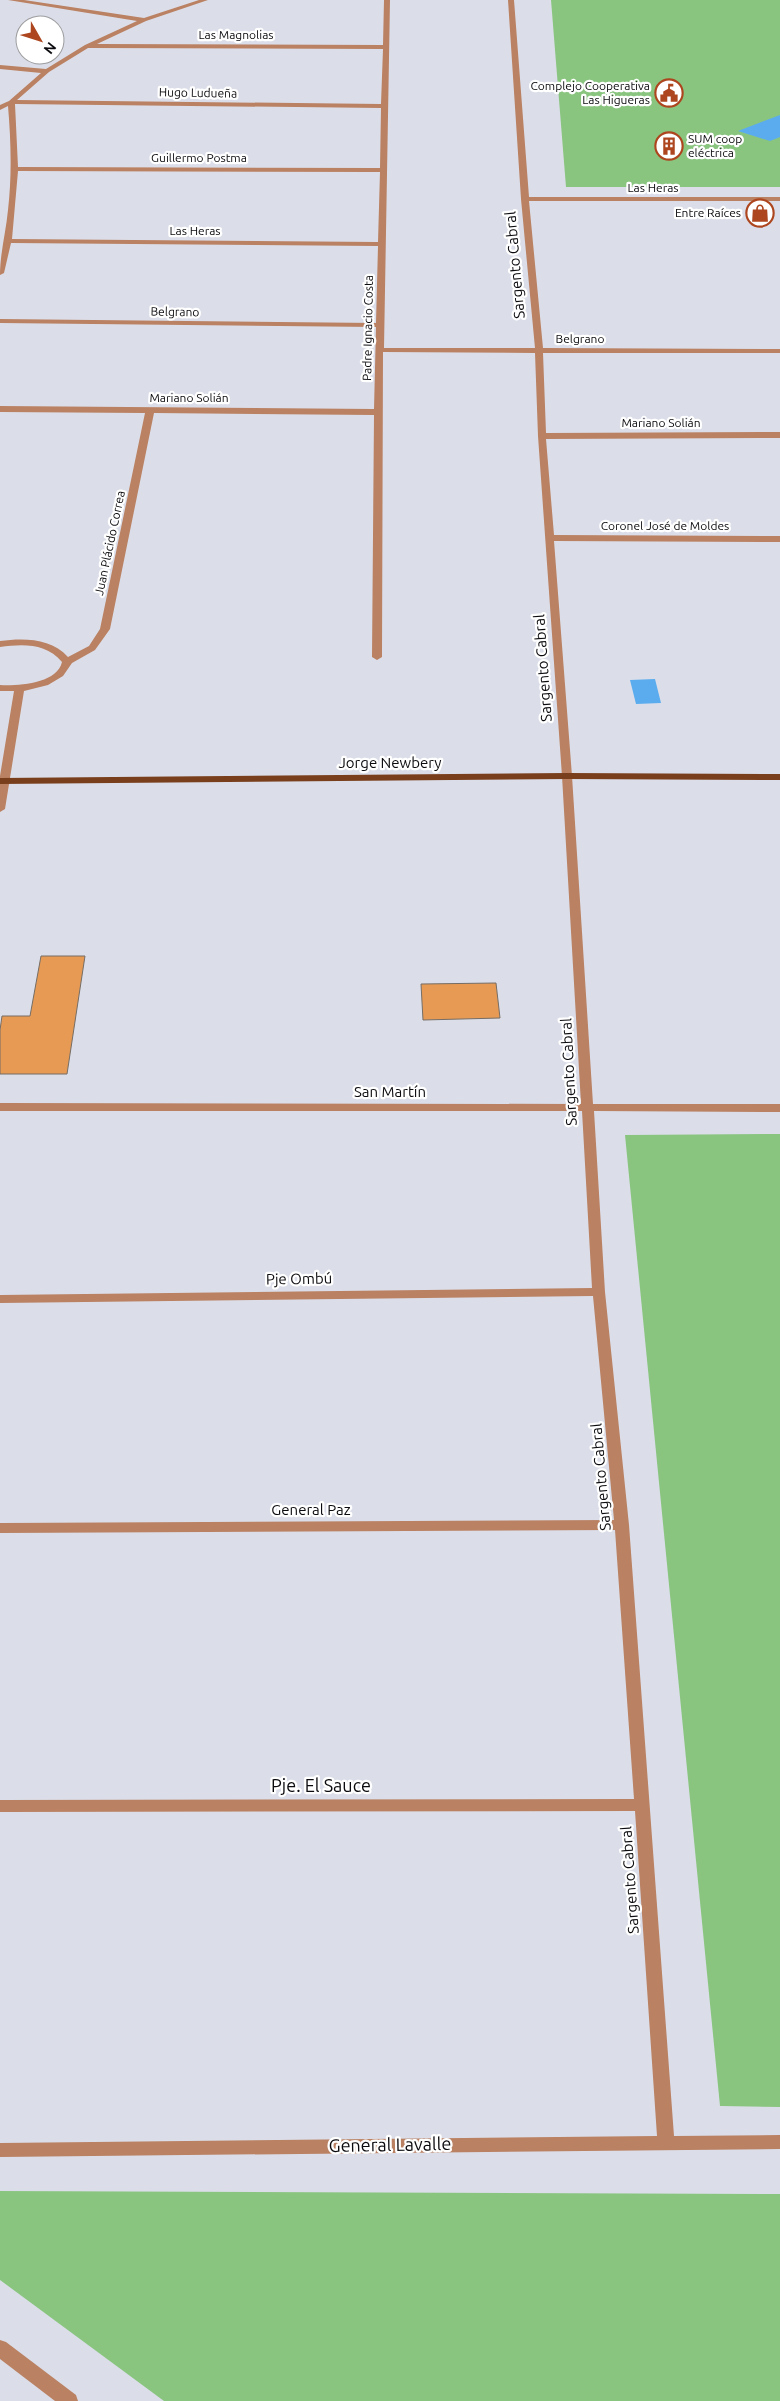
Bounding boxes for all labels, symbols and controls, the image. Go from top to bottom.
north arrow [15,15,65,65]
street label: Las Magnolias [198,28,274,41]
text: N [41,39,60,57]
public building icon: Complejo Cooperativa Las Higueras [654,78,684,108]
place label: Complejo Cooperativa Las Higueras [530,79,650,106]
street label: Hugo Ludueña [159,85,237,100]
building icon: SUM coop eléctrica [654,131,684,161]
place label: SUM coop eléctrica [688,132,742,159]
street label: Guillermo Postma [151,151,247,164]
street label: Las Heras [627,181,679,194]
shop icon: Entre Raíces [745,198,775,228]
place label: Entre Raíces [675,206,741,219]
street label: Sargento Cabral [501,211,528,319]
street label: Las Heras [169,224,221,237]
street label: Padre Ignacio Costa [360,275,375,381]
street label: Belgrano [150,305,200,318]
street label: Belgrano [556,332,604,345]
street label: Mariano Solián [149,391,229,404]
street label: Mariano Solián [621,416,701,429]
street label: Juan Plácido Correa [92,489,127,596]
street label: Coronel José de Moldes [601,519,729,532]
street label: Sargento Cabral [530,614,555,722]
street label: Jorge Newbery [338,754,442,771]
street label: Sargento Cabral [557,1018,580,1126]
street label: San Martín [354,1083,426,1100]
street label: Pje Ombú [266,1269,332,1288]
street label: Sargento Cabral [587,1423,614,1531]
street label: General Paz [271,1501,351,1518]
street label: Pje. El Sauce [271,1775,371,1795]
street label: Sargento Cabral [617,1826,642,1934]
street label: General Lavalle [328,2133,452,2155]

